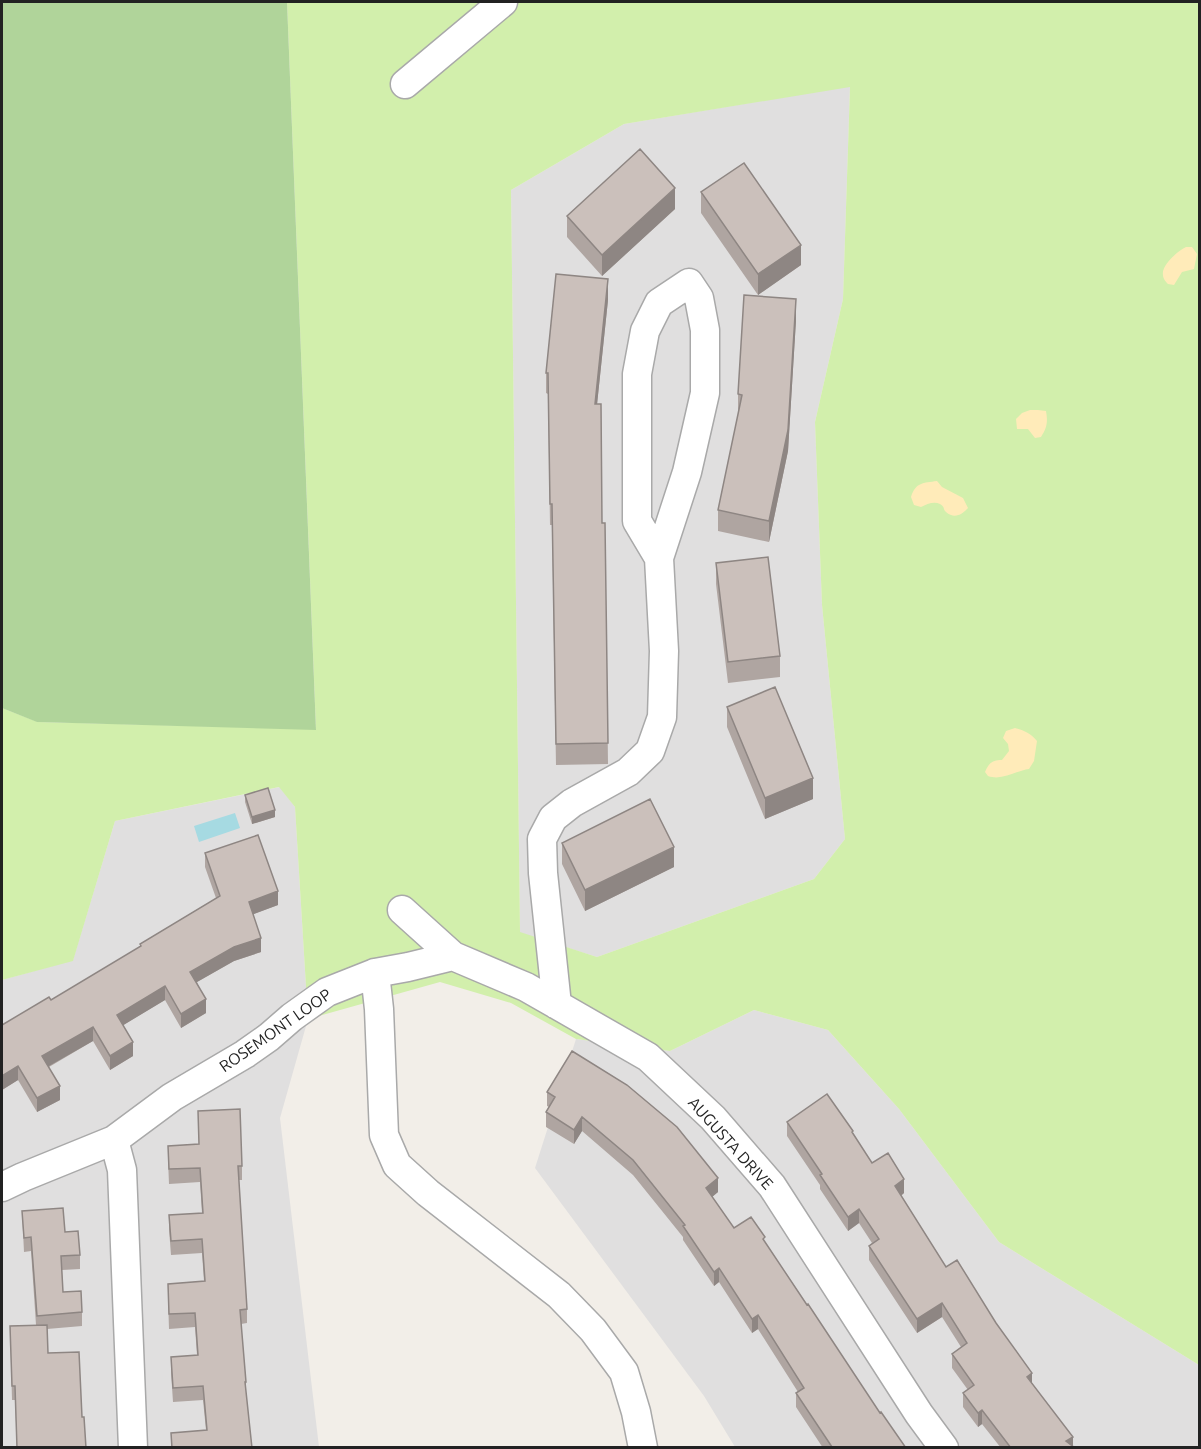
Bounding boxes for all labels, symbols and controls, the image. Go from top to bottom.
street label: ROSEMONT LOOP [216,985,334,1075]
street label: AUGUSTA DRIVE [685,1093,777,1193]

